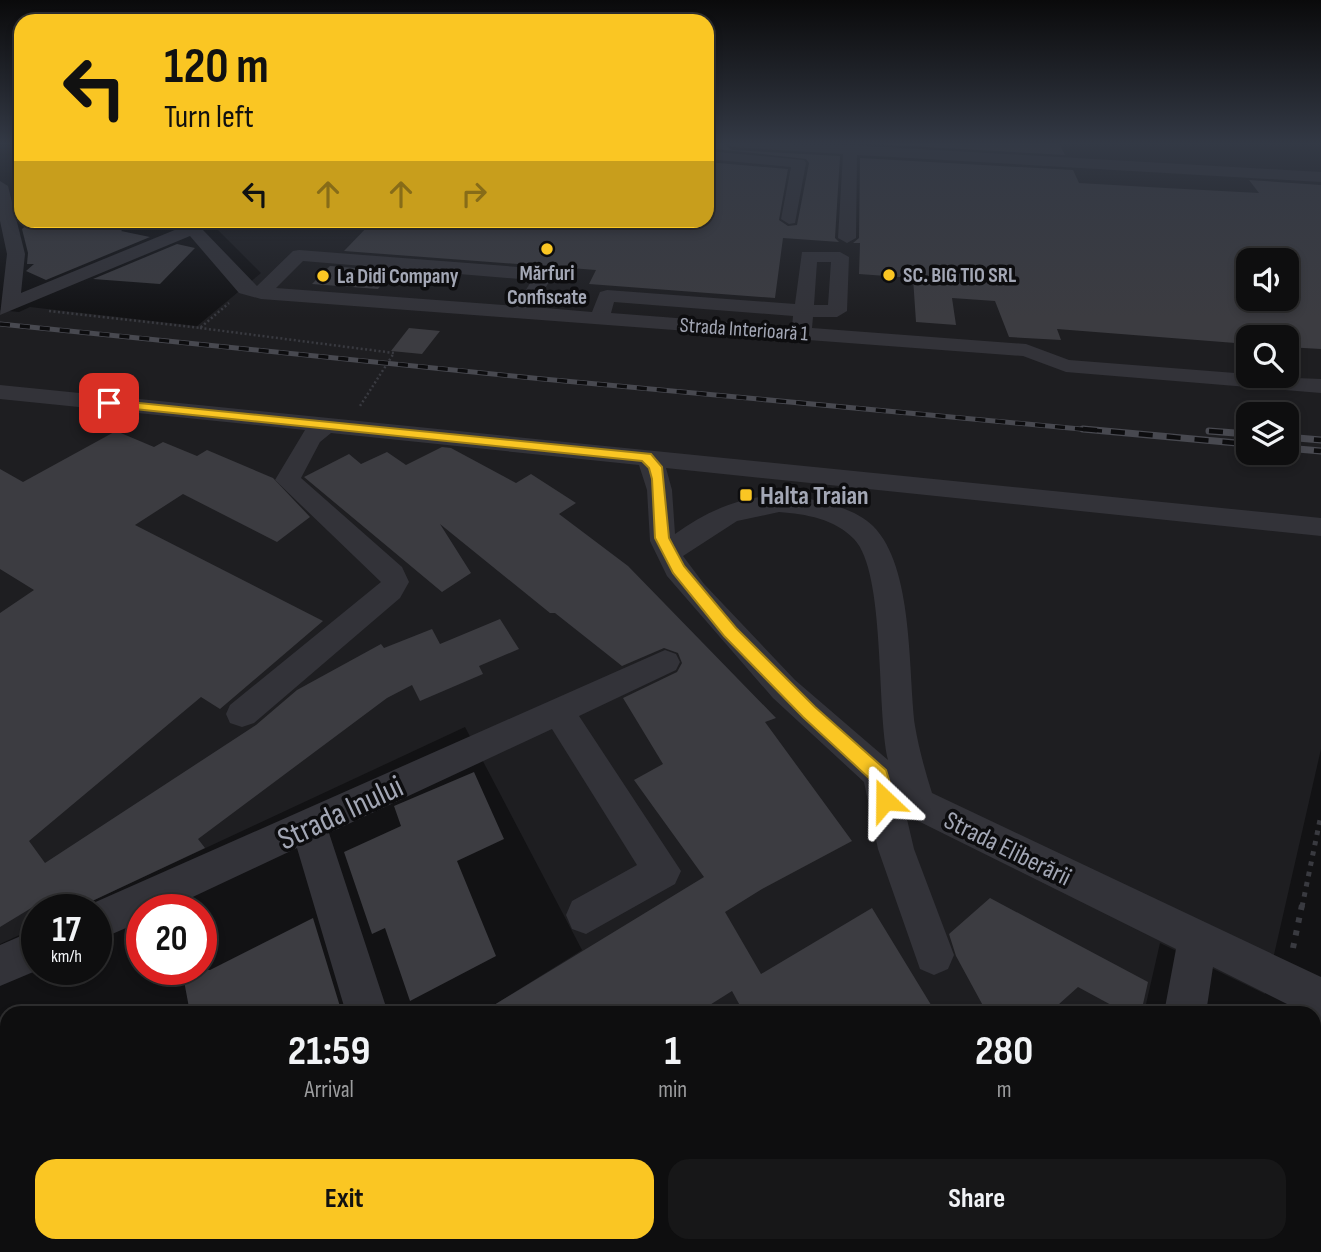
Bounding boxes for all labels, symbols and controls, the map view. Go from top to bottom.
text: 120 m [164,38,269,97]
icon: left [49,42,140,133]
text: Turn left [164,98,254,137]
icon: left [236,175,274,213]
icon: ahead [309,175,347,213]
icon: ahead [382,175,420,213]
icon: right [455,175,493,213]
marker: Mărfuri Confiscate [539,241,555,257]
map controls [1236,248,1299,465]
button: sound [1236,248,1299,311]
place label: Mărfuri Confiscate [507,261,587,310]
place label: SC. BIG TIO SRL [903,263,1016,288]
place label: La Didi Company [337,264,459,289]
marker: SC. BIG TIO SRL [881,267,897,283]
marker: La Didi Company [315,268,331,284]
street label: Strada Interioară 1 [679,313,810,346]
button: search [1236,325,1299,388]
pin [79,373,139,433]
icon: arrive [90,384,128,422]
button: layers [1236,402,1299,465]
place label: Halta Traian [760,481,869,512]
marker: Halta Traian [738,487,754,503]
position arrow [848,763,922,837]
street label: Strada Inului [272,767,410,859]
street label: Strada Eliberării [939,805,1076,893]
speed limit sign: 20 [126,894,217,985]
text: 17 [52,909,81,952]
text: km/h [51,946,82,967]
text: 21:59 [288,1026,370,1077]
text: 1 [664,1026,681,1077]
text: 280 [975,1026,1033,1077]
text: Arrival [304,1076,354,1104]
text: min [658,1076,687,1104]
text: m [997,1076,1011,1104]
button: Exit [35,1159,654,1239]
button: Share [668,1159,1286,1239]

